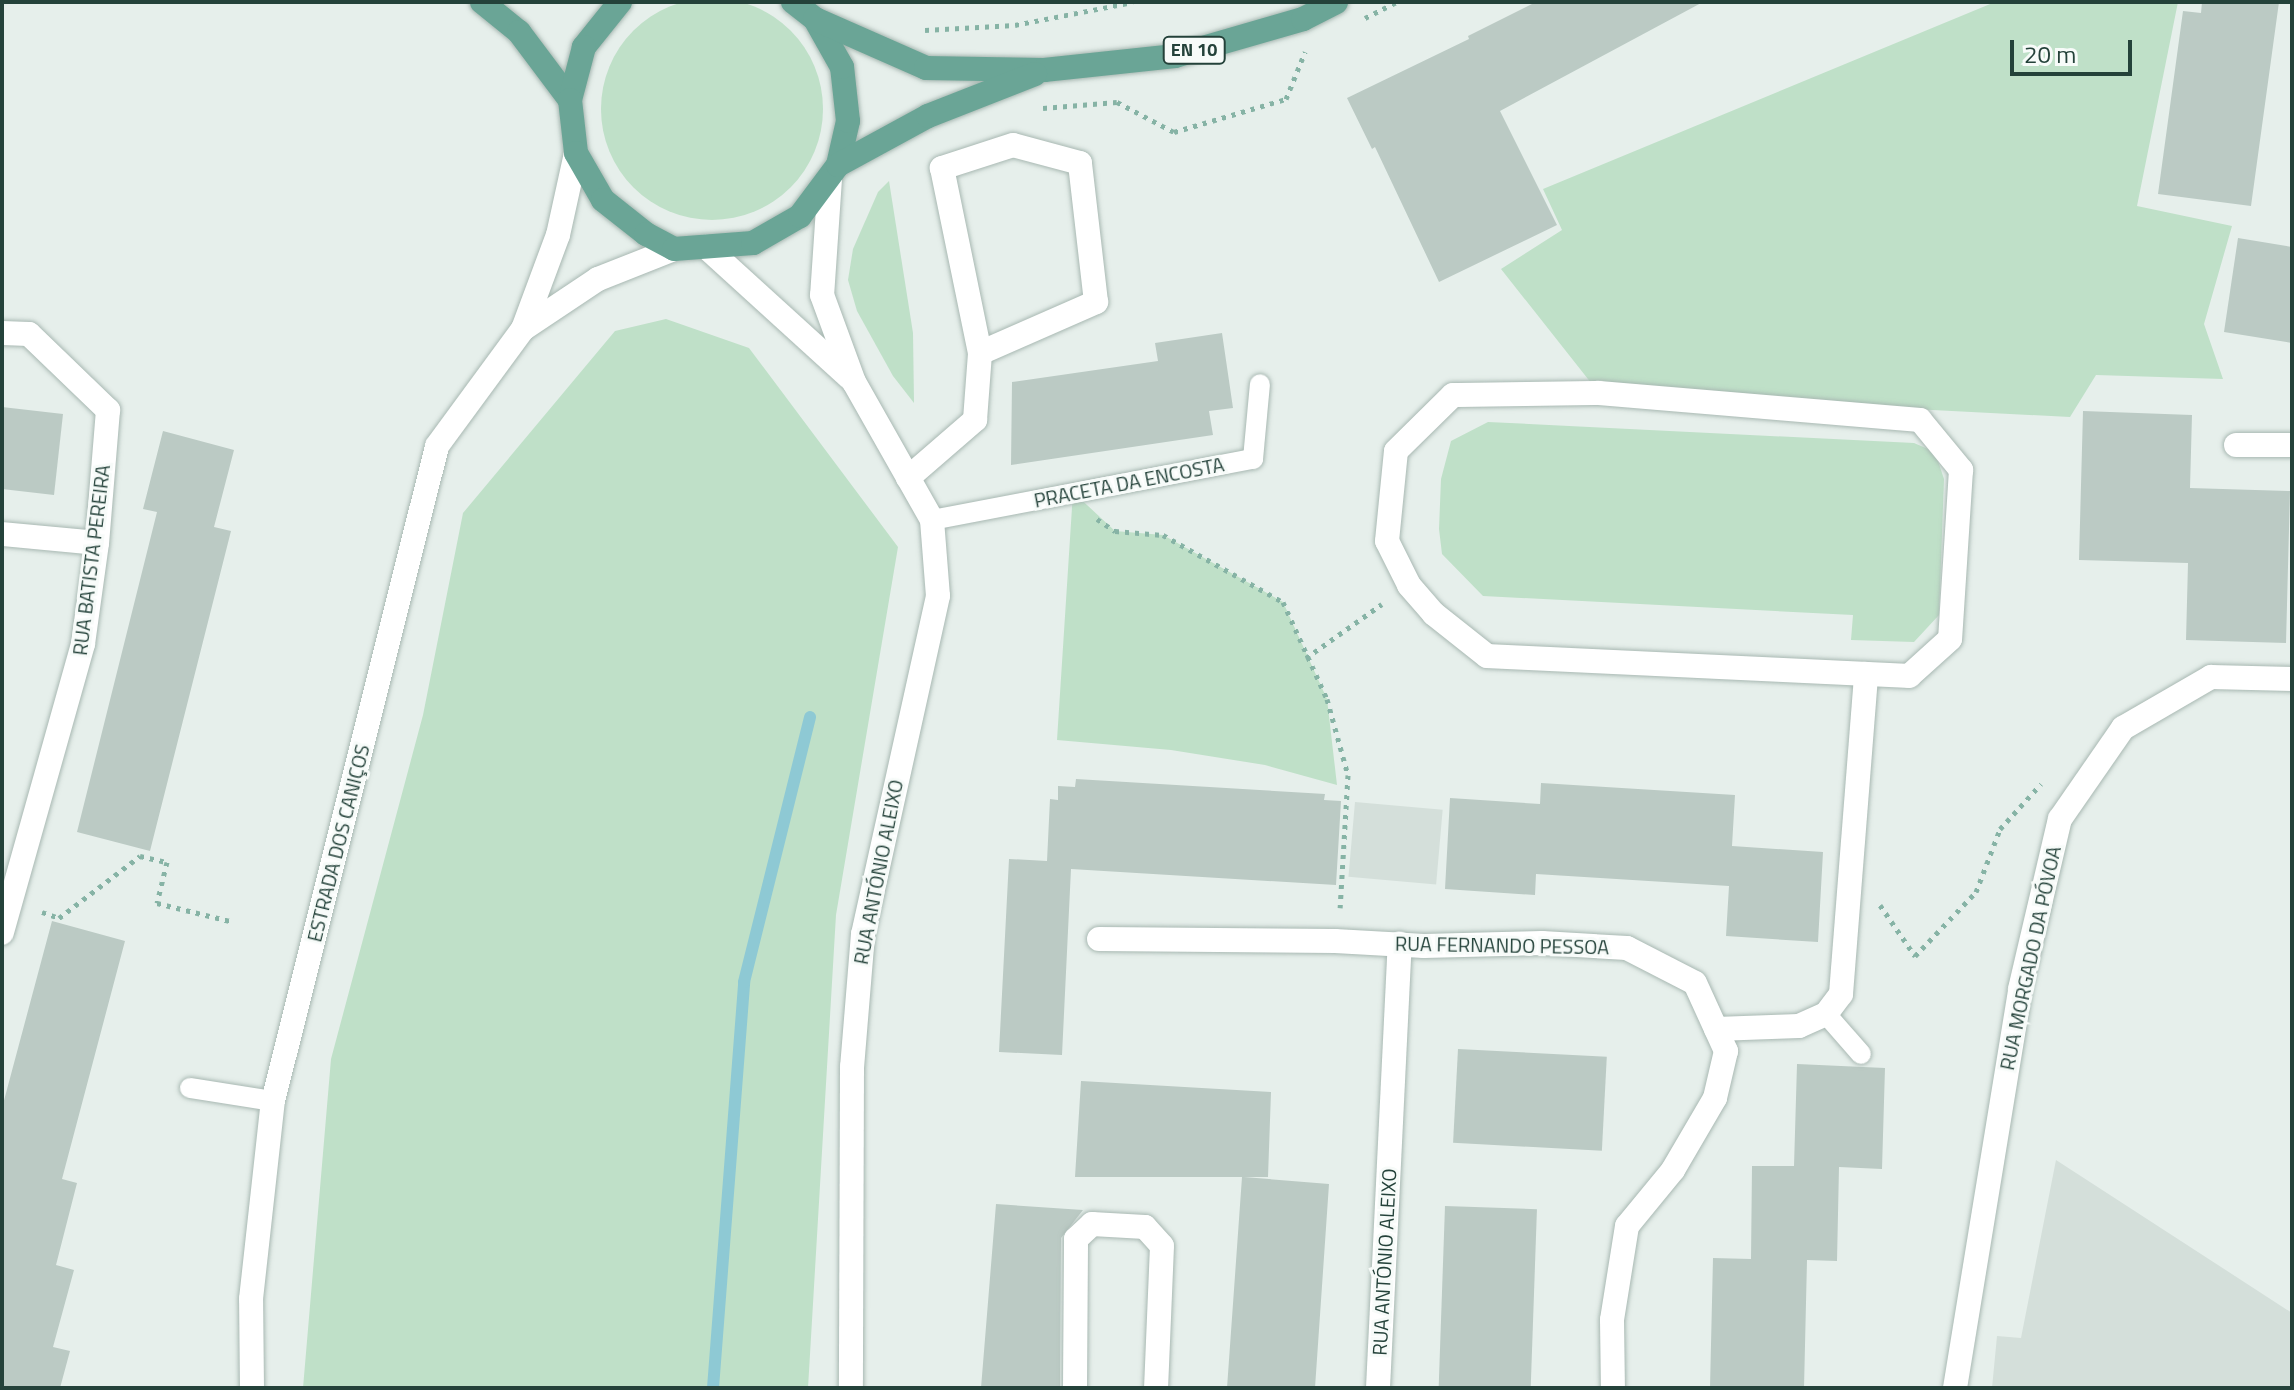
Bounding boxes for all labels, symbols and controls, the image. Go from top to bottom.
scale bar [2014,24,2136,74]
road number: EN 10 [1162,36,1226,64]
text: 20 m [2024,36,2076,72]
street label: PRACETA DA ENCOSTA [1032,452,1226,512]
street label: RUA BATISTA PEREIRA [67,463,115,657]
street label: ESTRADA DOS CANIÇOS [302,742,374,944]
street label: RUA ANTÓNIO ALEIXO [848,778,908,966]
street label: RUA MORGADO DA PÓVOA [1995,844,2065,1072]
street label: RUA FERNANDO PESSOA [1395,931,1609,959]
street label: RUA ANTÓNIO ALEIXO [1367,1168,1401,1356]

